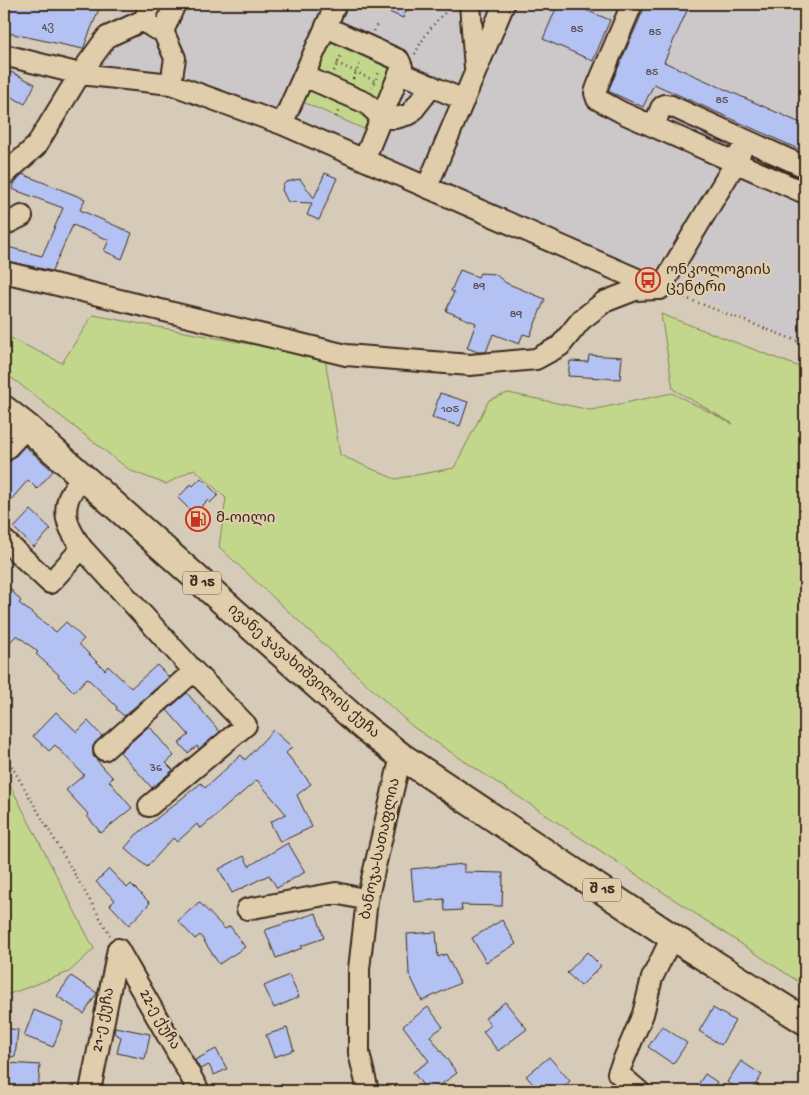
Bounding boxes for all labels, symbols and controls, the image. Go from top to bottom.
house number: 4ვ [42,21,54,35]
house number: 85 [571,23,583,37]
house number: 85 [649,26,661,40]
house number: 85 [646,66,658,80]
house number: 85 [716,94,728,108]
place label: ონკოლოგიის ცენტრი [666,262,771,297]
bus stop icon: ონკოლოგიის ცენტრი [635,267,661,293]
house number: 89 [473,280,485,294]
house number: 89 [510,308,522,322]
house number: 105 [440,403,459,417]
fuel station icon: მ-ოილი [185,506,211,532]
place label: მ-ოილი [216,510,275,528]
road number: შ 15 [183,572,221,594]
street label: ივანე ჯავახიშვილის ქუჩა [223,601,383,743]
house number: 36 [149,762,163,776]
street label: ბანოჯა-სათაფლია [357,776,405,922]
road number: შ 15 [583,878,621,902]
street label: 21-ე ქუჩა [89,986,119,1054]
street label: 22-ე ქუჩა [134,987,184,1053]

